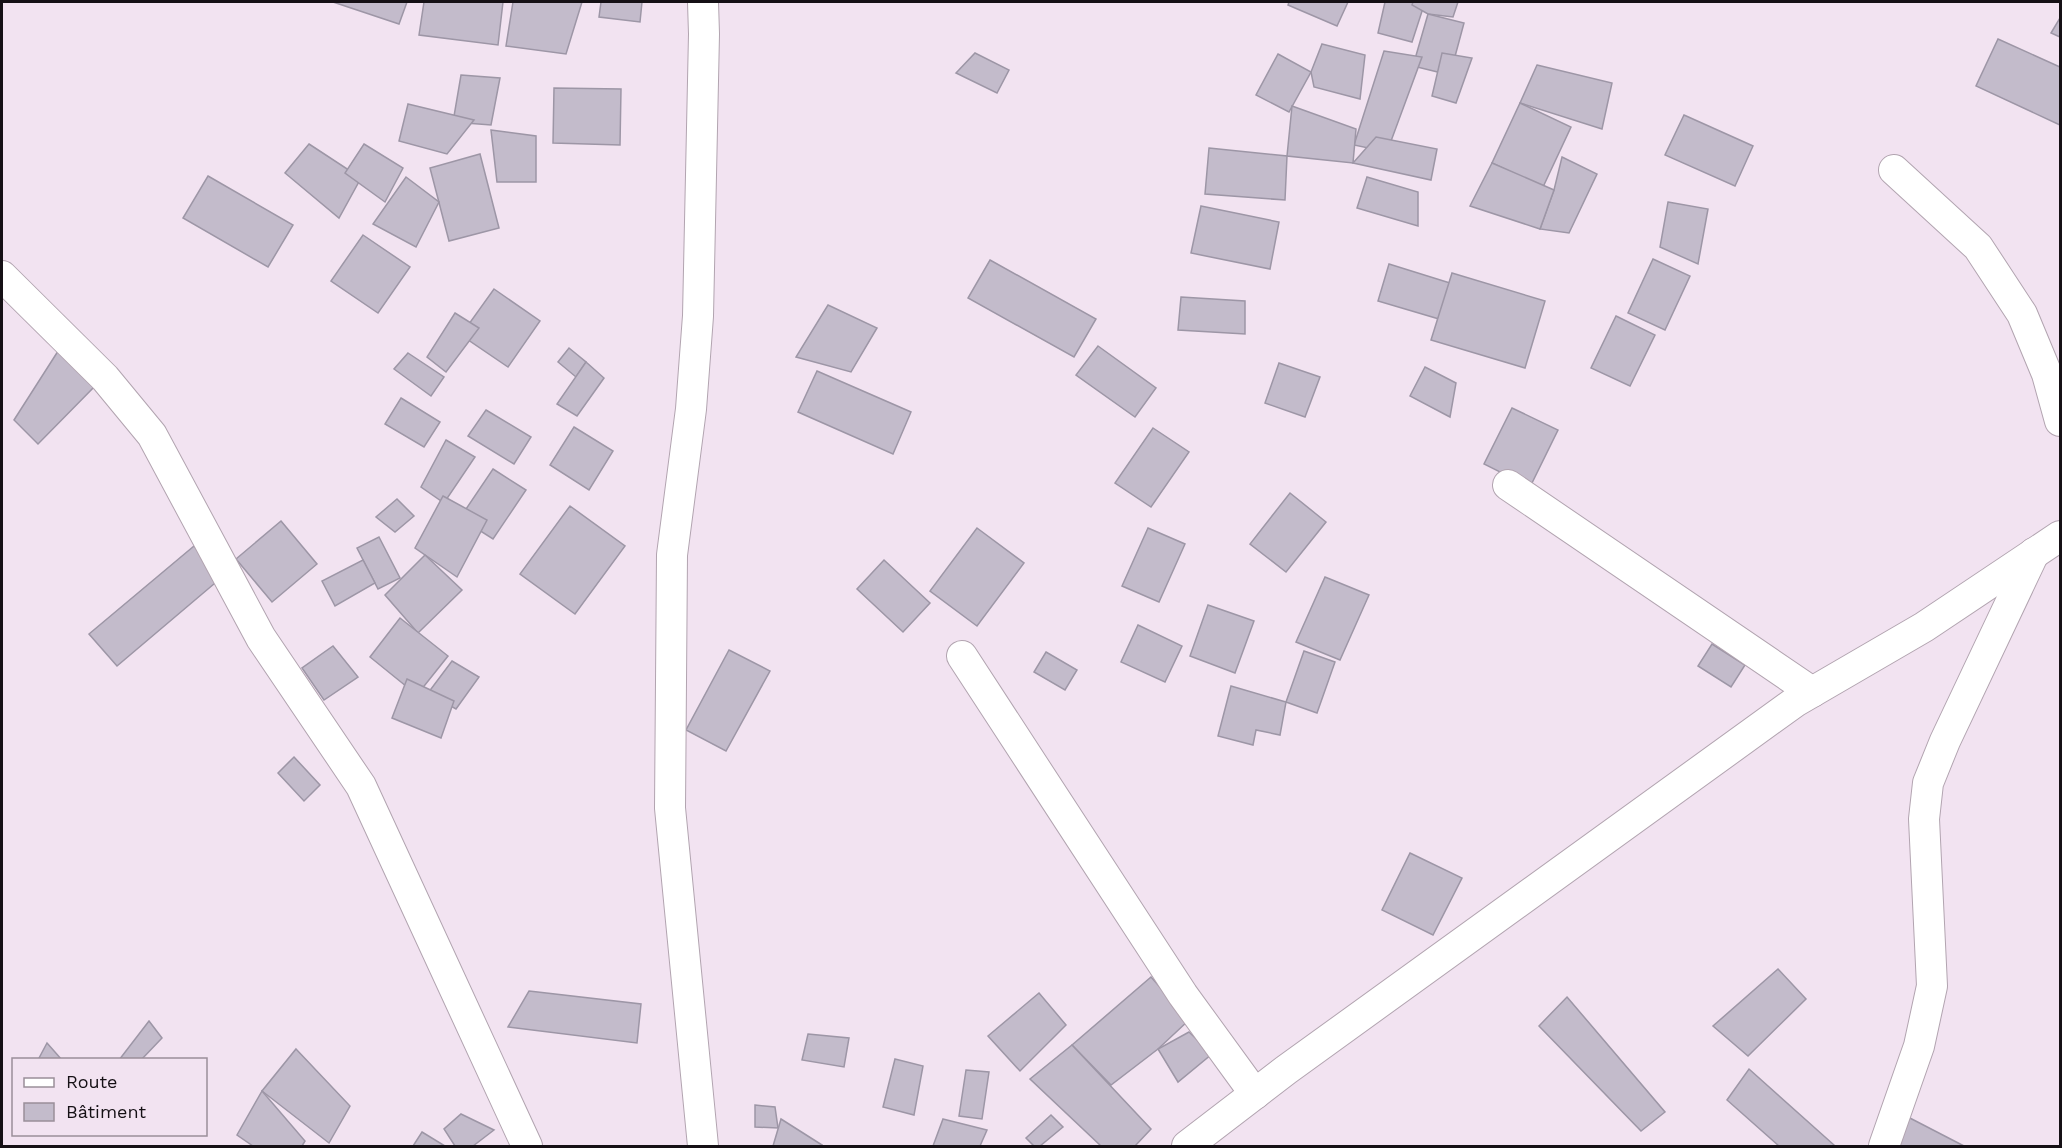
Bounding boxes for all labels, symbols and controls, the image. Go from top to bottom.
legend [12,1058,207,1136]
text: Route [66,1071,118,1092]
text: Bâtiment [66,1101,146,1122]

